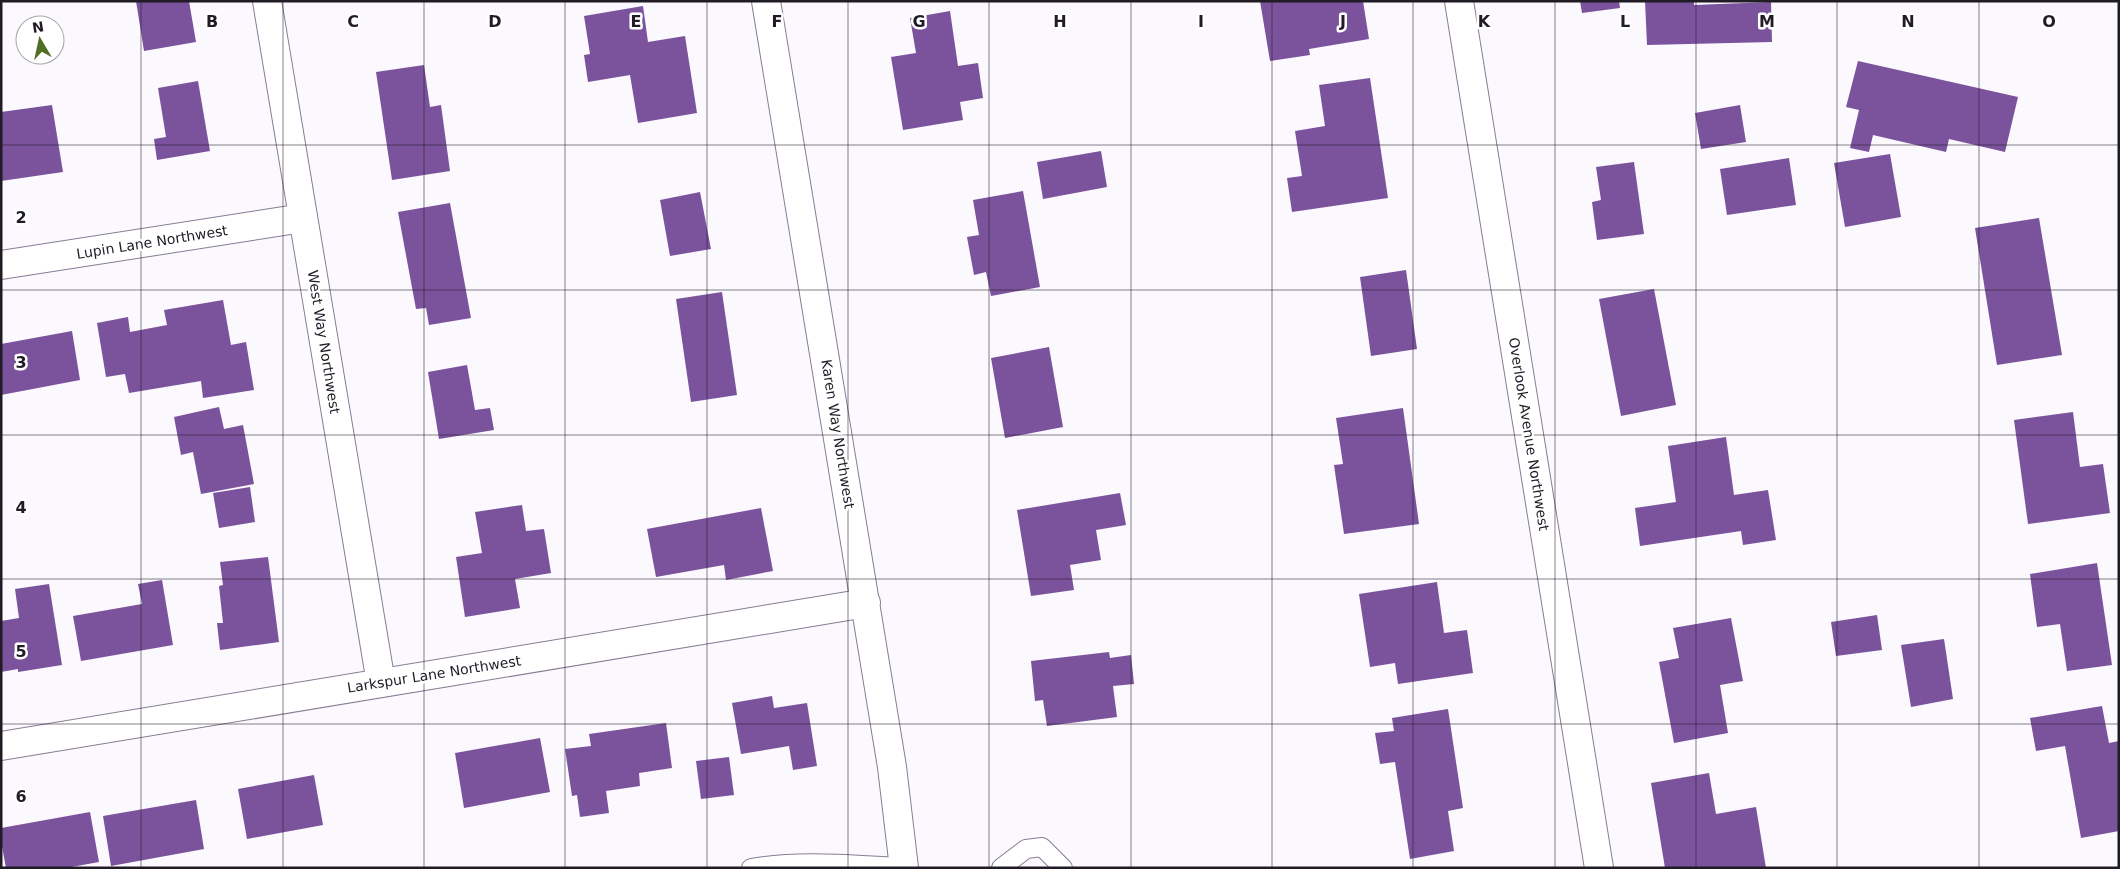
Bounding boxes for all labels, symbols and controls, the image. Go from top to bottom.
text: B [206,12,218,31]
text: C [347,12,359,31]
text: D [488,12,502,31]
text: E [631,12,641,31]
text: F [772,12,782,31]
text: G [912,12,926,31]
text: H [1053,12,1067,31]
text: I [1198,12,1204,31]
text: J [1339,12,1346,31]
text: K [1478,12,1491,31]
text: L [1620,12,1630,31]
text: M [1759,12,1775,31]
text: N [1901,12,1915,31]
text: O [2042,12,2056,31]
north arrow [15,15,65,65]
text: N [31,18,45,36]
text: 2 [15,208,27,227]
street label: Lupin Lane Northwest [75,222,229,262]
street label: West Way Northwest [305,269,343,415]
street label: Overlook Avenue Northwest [1506,336,1552,532]
text: 3 [15,353,27,372]
street label: Karen Way Northwest [818,358,858,510]
text: 4 [15,498,27,517]
text: 5 [15,642,27,661]
street label: Larkspur Lane Northwest [346,652,523,696]
text: 6 [15,787,27,806]

